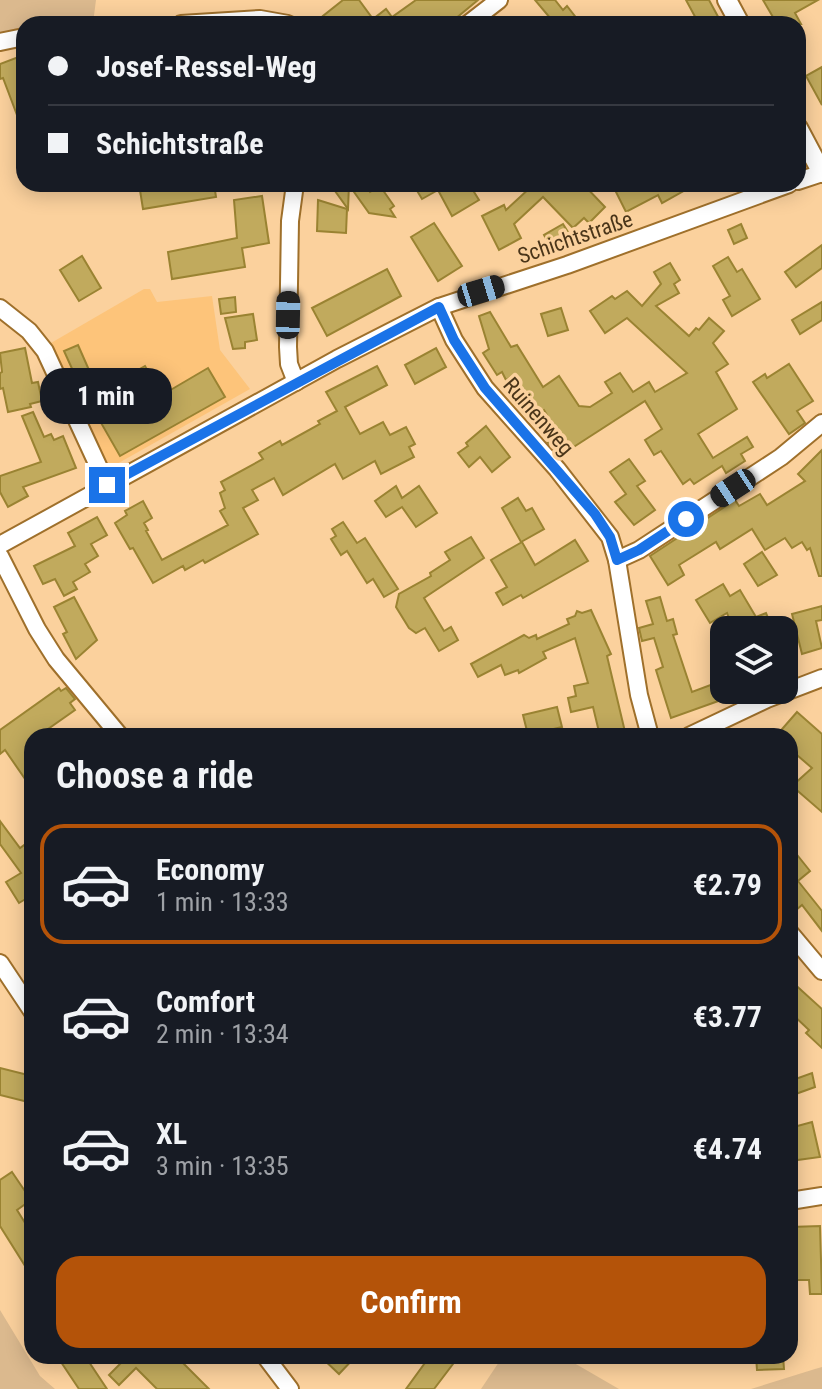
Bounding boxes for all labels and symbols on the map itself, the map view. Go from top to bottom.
street label: Schichtstraße [515,206,636,269]
car [455,273,507,309]
car [276,291,300,339]
callout: 1 min [41,369,173,425]
street label: Ruinenweg [498,372,579,460]
car [706,465,760,511]
route end [89,467,125,503]
route start [668,501,704,537]

